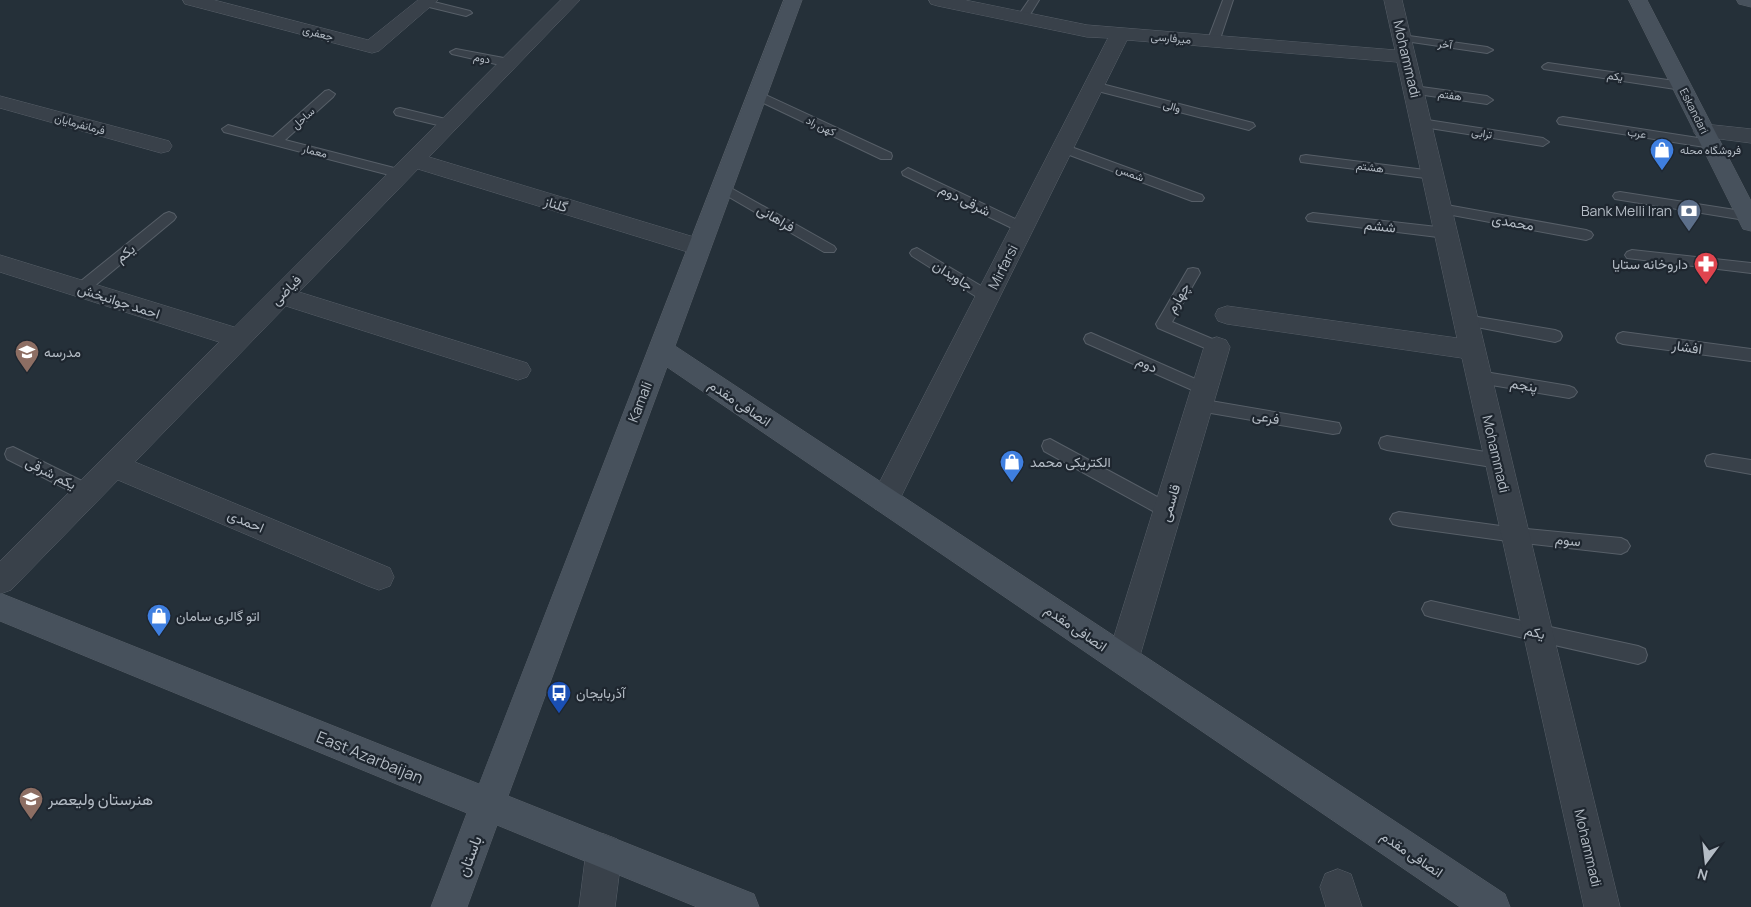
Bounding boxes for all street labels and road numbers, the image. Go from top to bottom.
street label: Mohammadi [1389,18,1426,100]
street label: جعفری [301,21,335,44]
street label: میرفارسی [1150,28,1192,47]
street label: آخر [1436,35,1455,52]
street label: دوم [472,48,492,68]
street label: یکم [1606,67,1624,85]
street label: هفتم [1437,85,1463,105]
street label: Eskandari [1677,85,1712,136]
street label: والی [1162,96,1183,115]
street label: ساحل [288,103,318,132]
street label: فرمانفرمایان [53,110,107,137]
street label: کهن راد [804,112,839,139]
street label: ترابی [1471,123,1494,142]
street label: عرب [1627,124,1648,141]
street label: معمار [300,140,329,161]
street label: هشتم [1355,157,1385,177]
street label: شمس [1114,161,1146,185]
street label: شرقی دوم [936,179,994,220]
street label: گلناز [541,191,570,216]
street label: فراهانی [754,199,799,236]
street label: محمدی [1491,208,1536,235]
street label: ششم [1363,214,1397,237]
street label: یکم [111,239,139,266]
street label: Mirfarsi [983,241,1022,292]
street label: جاویدان [930,255,977,294]
street label: فیاضی [266,270,305,309]
street label: احمد جوانبخش [76,278,163,323]
street label: چهارم [1161,279,1195,317]
street label: افشار [1670,335,1703,358]
street label: دوم [1134,351,1161,377]
street label: پنجم [1509,373,1539,397]
street label: انصافی مقدم [705,375,775,430]
street label: Kamali [623,379,656,425]
street label: فرعی [1251,405,1281,428]
street label: Mohammadi [1478,413,1515,495]
street label: یکم شرقی [23,452,80,493]
street label: قاسمی [1155,482,1184,524]
street label: احمدی [225,504,267,537]
street label: سوم [1554,529,1582,550]
street label: انصافی مقدم [1041,600,1111,655]
street label: یکم [1523,620,1547,643]
street label: East Azarbaijan [313,726,427,788]
street label: Mohammadi [1570,807,1607,889]
street label: انصافی مقدم [1377,826,1447,881]
street label: باستان [451,832,487,880]

